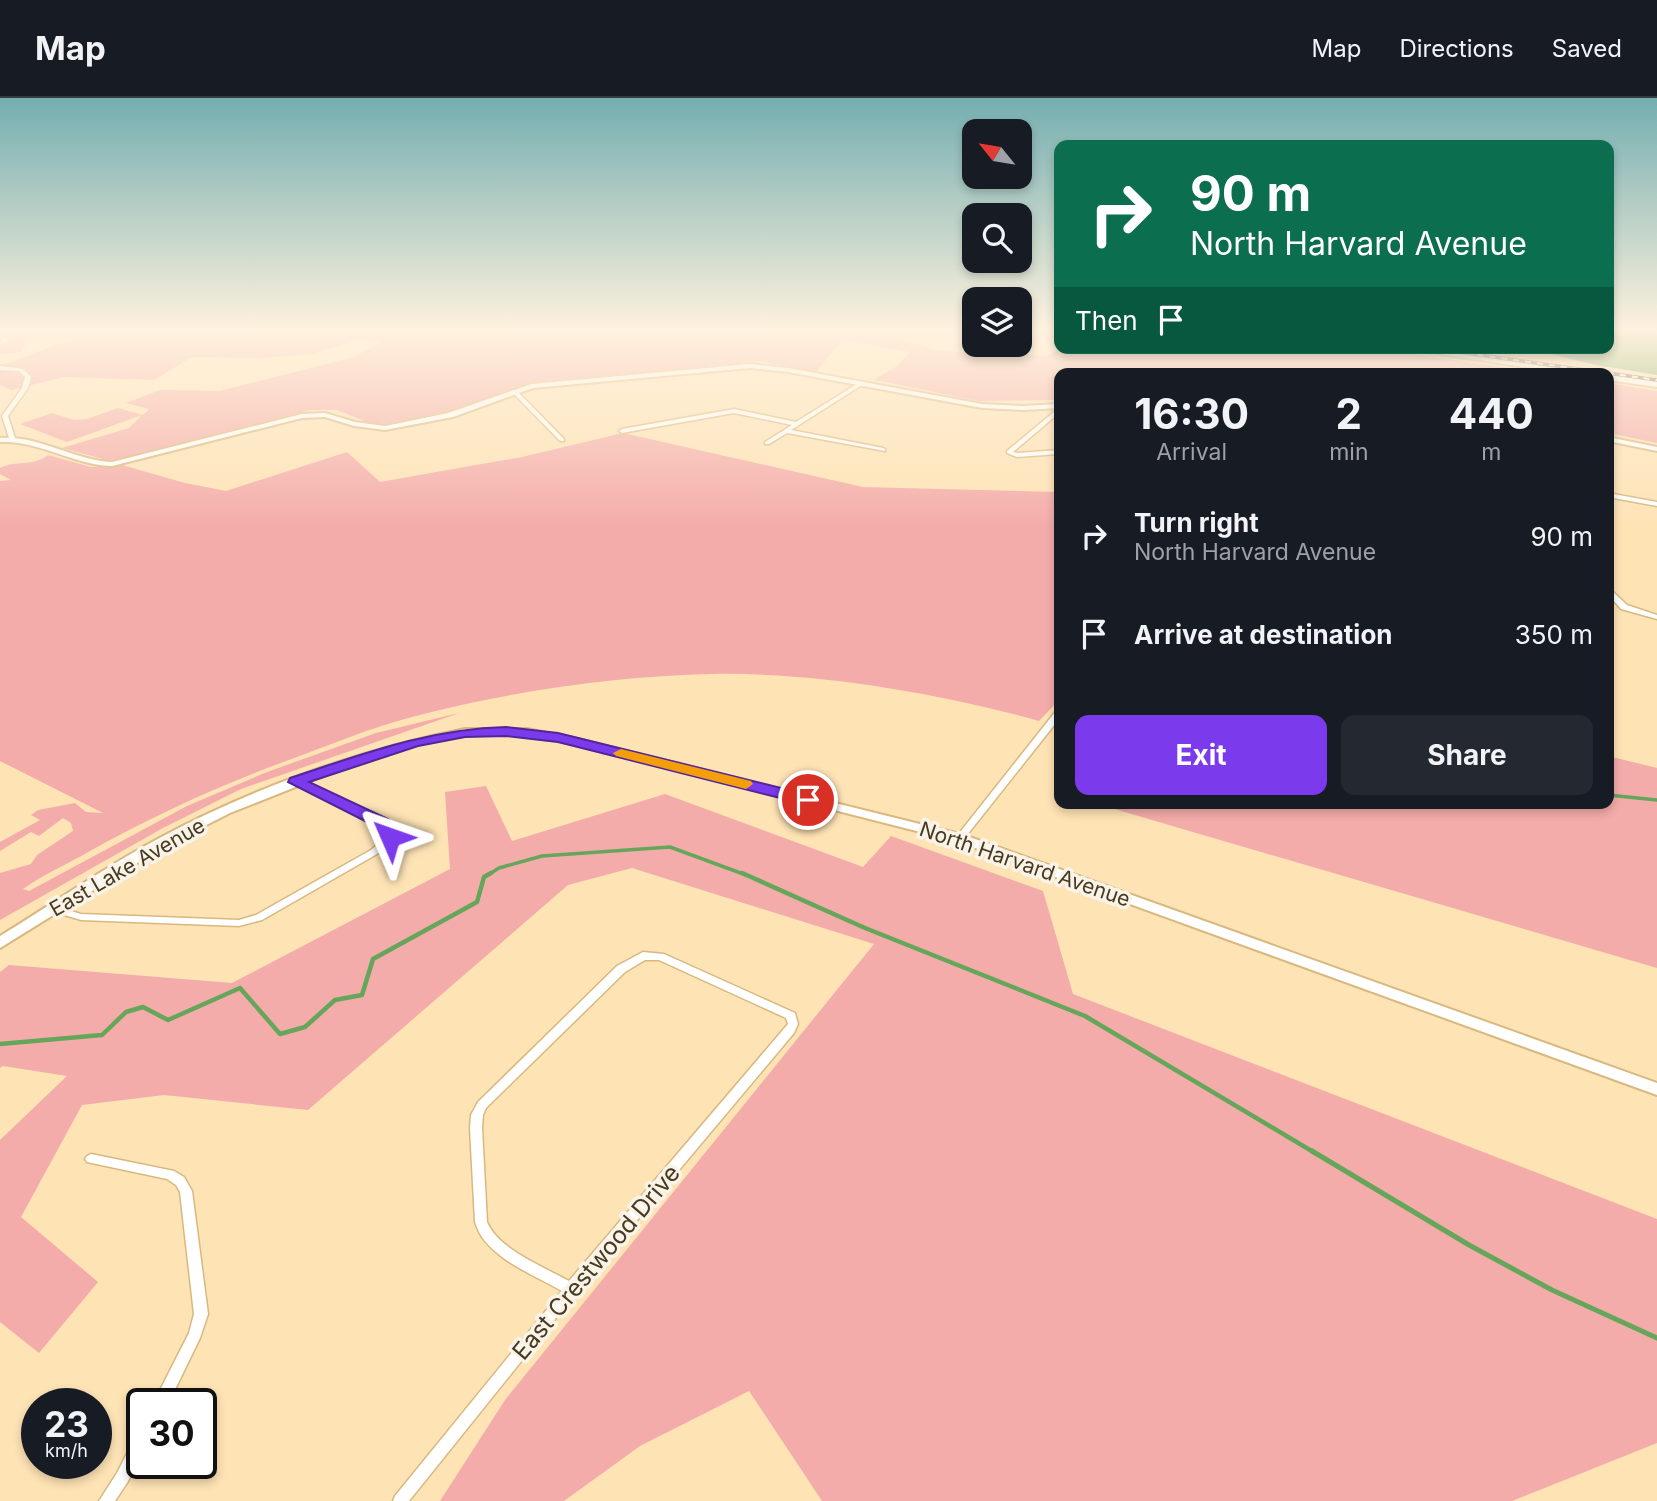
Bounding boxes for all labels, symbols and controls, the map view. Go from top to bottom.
text: Map [35,28,106,68]
text: Map [1312,34,1361,63]
text: Directions [1399,34,1514,63]
text: Saved [1552,34,1622,63]
north arrow [962,119,1032,189]
map controls [962,119,1032,357]
text: 90 m [1190,164,1311,223]
icon: right [1075,168,1166,259]
button: search [962,203,1032,273]
text: North Harvard Avenue [1190,224,1527,263]
button: layers [962,287,1032,357]
icon: arrive [1152,301,1190,339]
text: Then [1075,305,1138,336]
text: 16:30 [1134,388,1249,439]
text: 2 [1336,388,1362,439]
text: 440 [1449,388,1534,439]
text: Arrival [1156,438,1227,466]
text: min [1329,438,1369,466]
text: m [1481,438,1501,466]
text: Turn right [1134,507,1259,538]
icon: right [1075,517,1113,555]
text: 90 m [1530,521,1593,552]
text: North Harvard Avenue [1134,538,1376,566]
icon: arrive [1075,615,1113,653]
text: Arrive at destination [1134,619,1393,650]
text: 350 m [1515,619,1593,650]
button: Exit [1075,715,1327,795]
button: Share [1341,715,1593,795]
pin [778,770,838,830]
icon: arrive [789,781,827,819]
position arrow [353,800,427,874]
street label: East Lake Avenue [45,812,209,922]
street label: North Harvard Avenue [916,816,1134,912]
street label: East Crestwood Drive [506,1159,686,1365]
speed limit sign: 30 [126,1388,217,1479]
text: 23 [44,1403,89,1445]
text: km/h [45,1440,88,1461]

